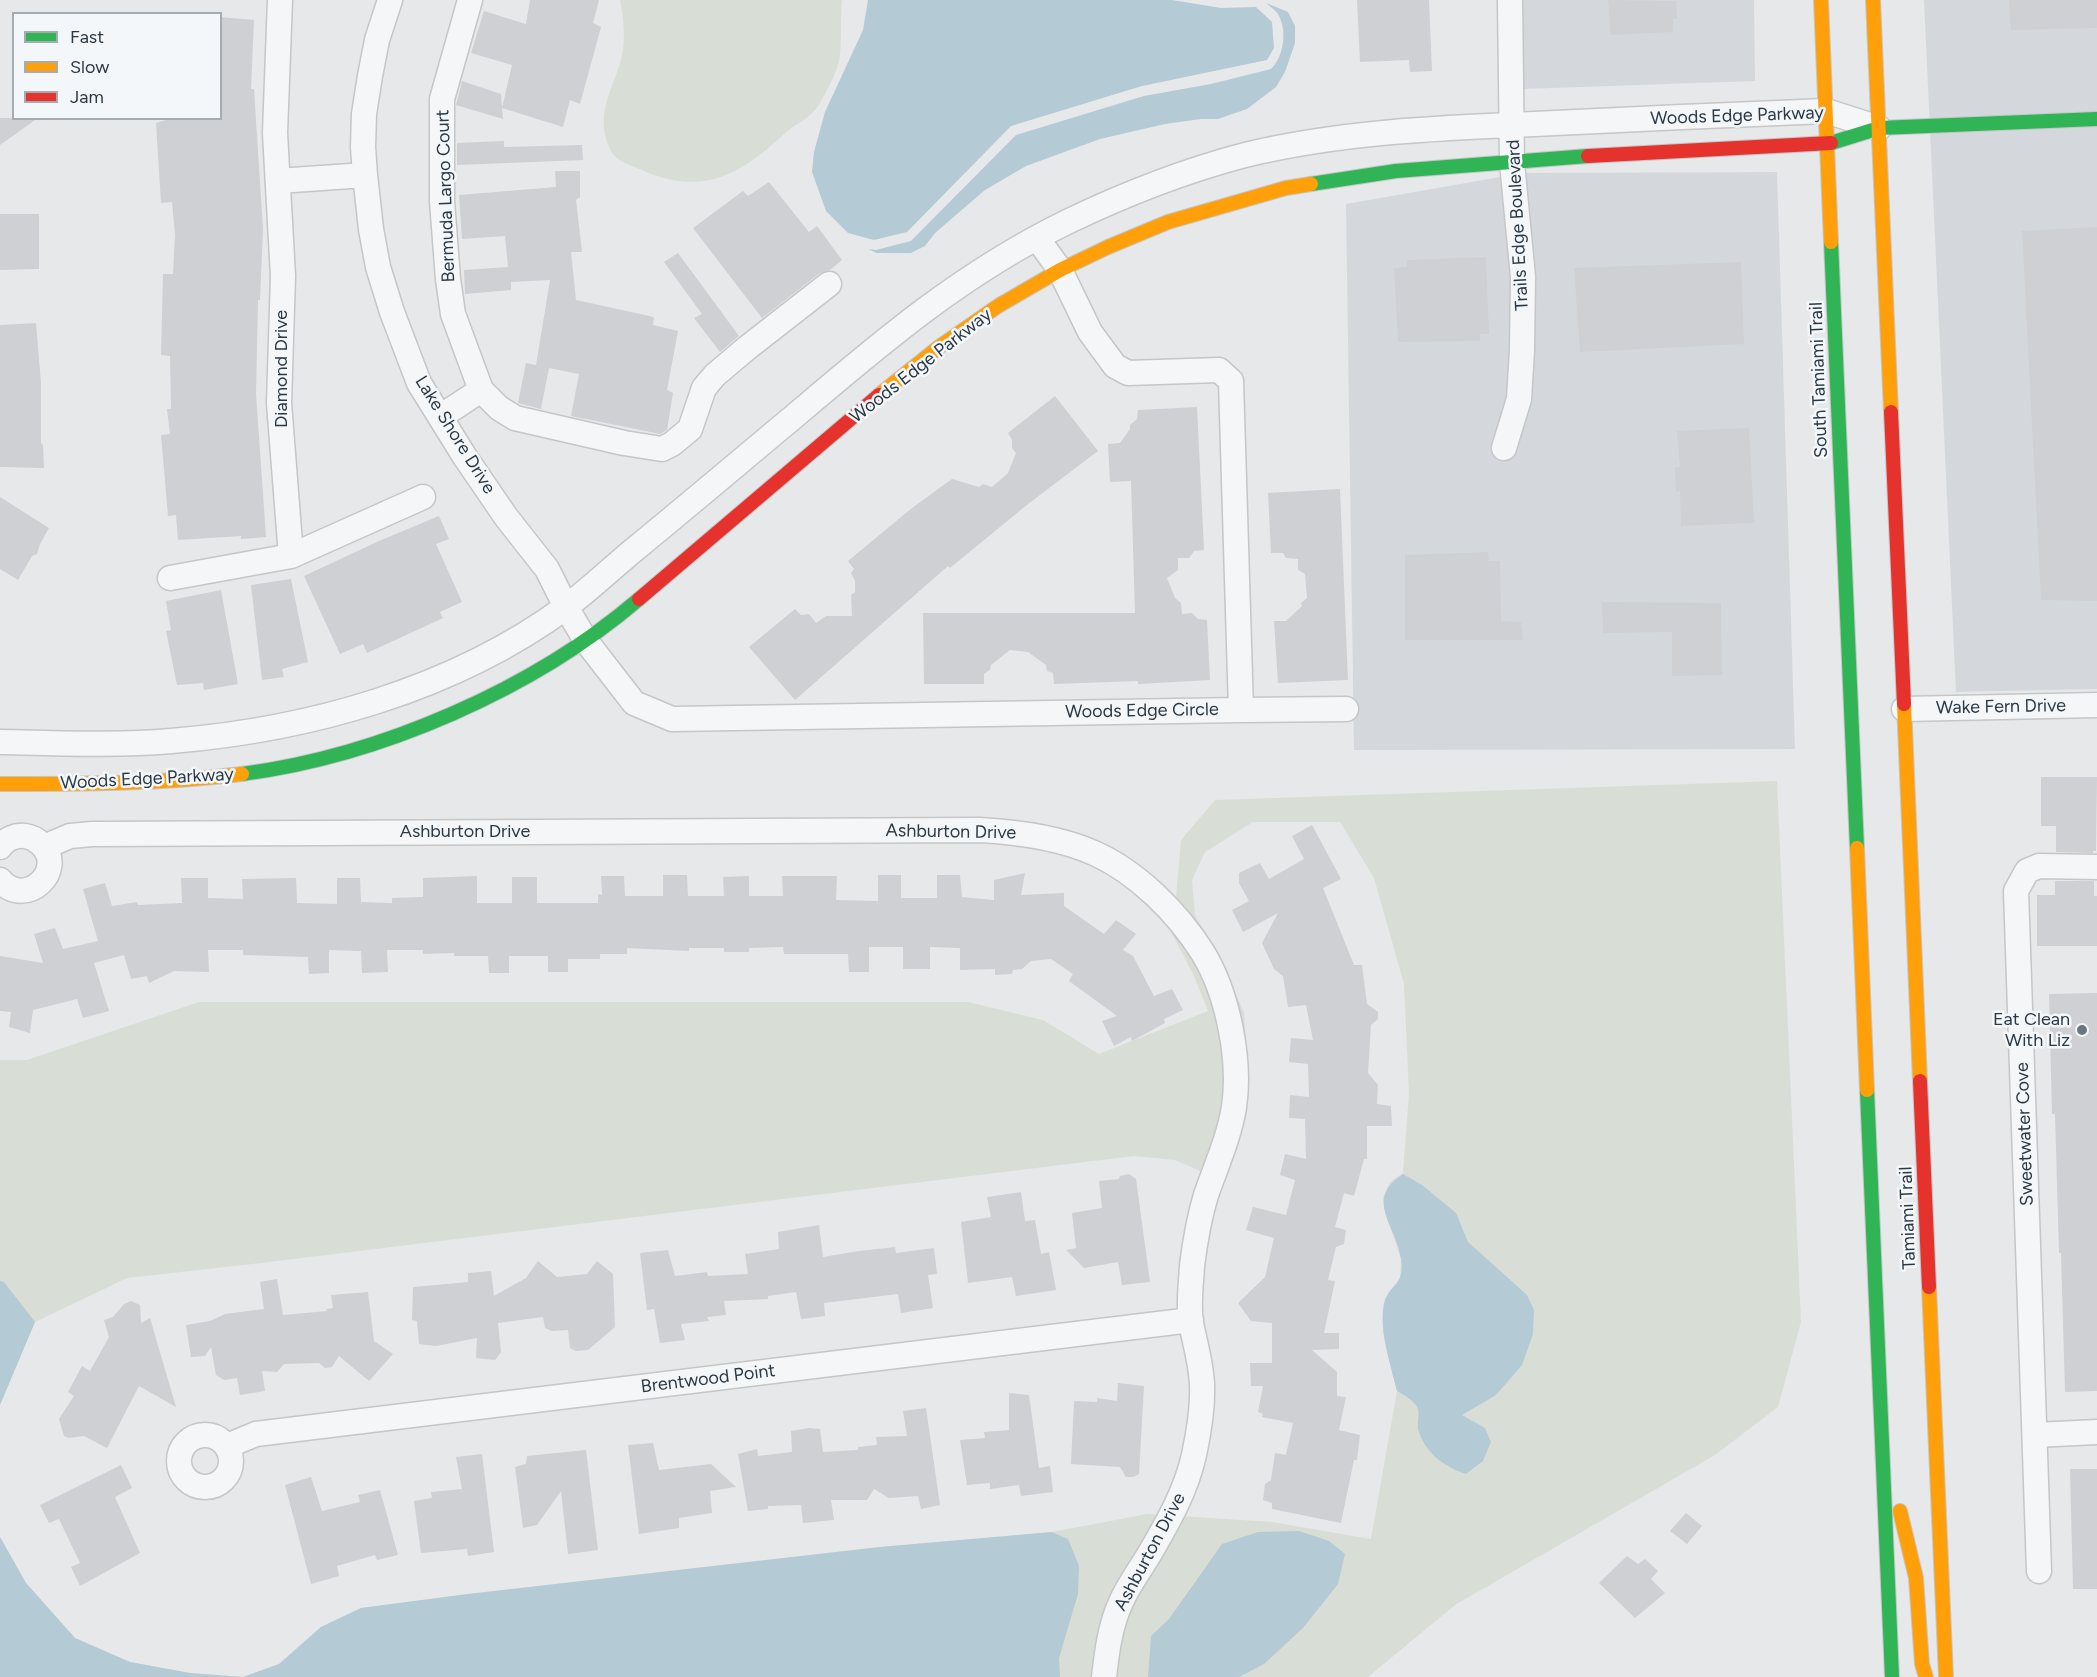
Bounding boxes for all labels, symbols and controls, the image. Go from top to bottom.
legend [12,12,222,120]
text: Fast [70,26,104,48]
text: Slow [70,56,109,78]
text: Jam [70,86,104,108]
street label: Woods Edge Parkway [1650,102,1824,130]
street label: Bermuda Largo Court [432,109,460,283]
street label: Trails Edge Boulevard [1503,139,1533,311]
street label: South Tamiami Trail [1805,302,1833,458]
street label: Woods Edge Parkway [846,304,996,428]
street label: Diamond Drive [271,310,293,428]
street label: Lake Shore Drive [410,372,500,498]
street label: Wake Fern Drive [1936,695,2066,719]
street label: Woods Edge Circle [1065,699,1219,723]
street label: Woods Edge Parkway [60,764,234,794]
street label: Ashburton Drive [886,820,1016,844]
street label: Ashburton Drive [400,821,530,843]
place label: Eat Clean With Liz [1993,1009,2070,1052]
marker: Eat Clean With Liz [2075,1023,2089,1037]
street label: Sweetwater Cove [2012,1062,2038,1206]
street label: Tamiami Trail [1895,1166,1921,1270]
street label: Brentwood Point [640,1360,776,1398]
street label: Ashburton Drive [1110,1489,1190,1615]

